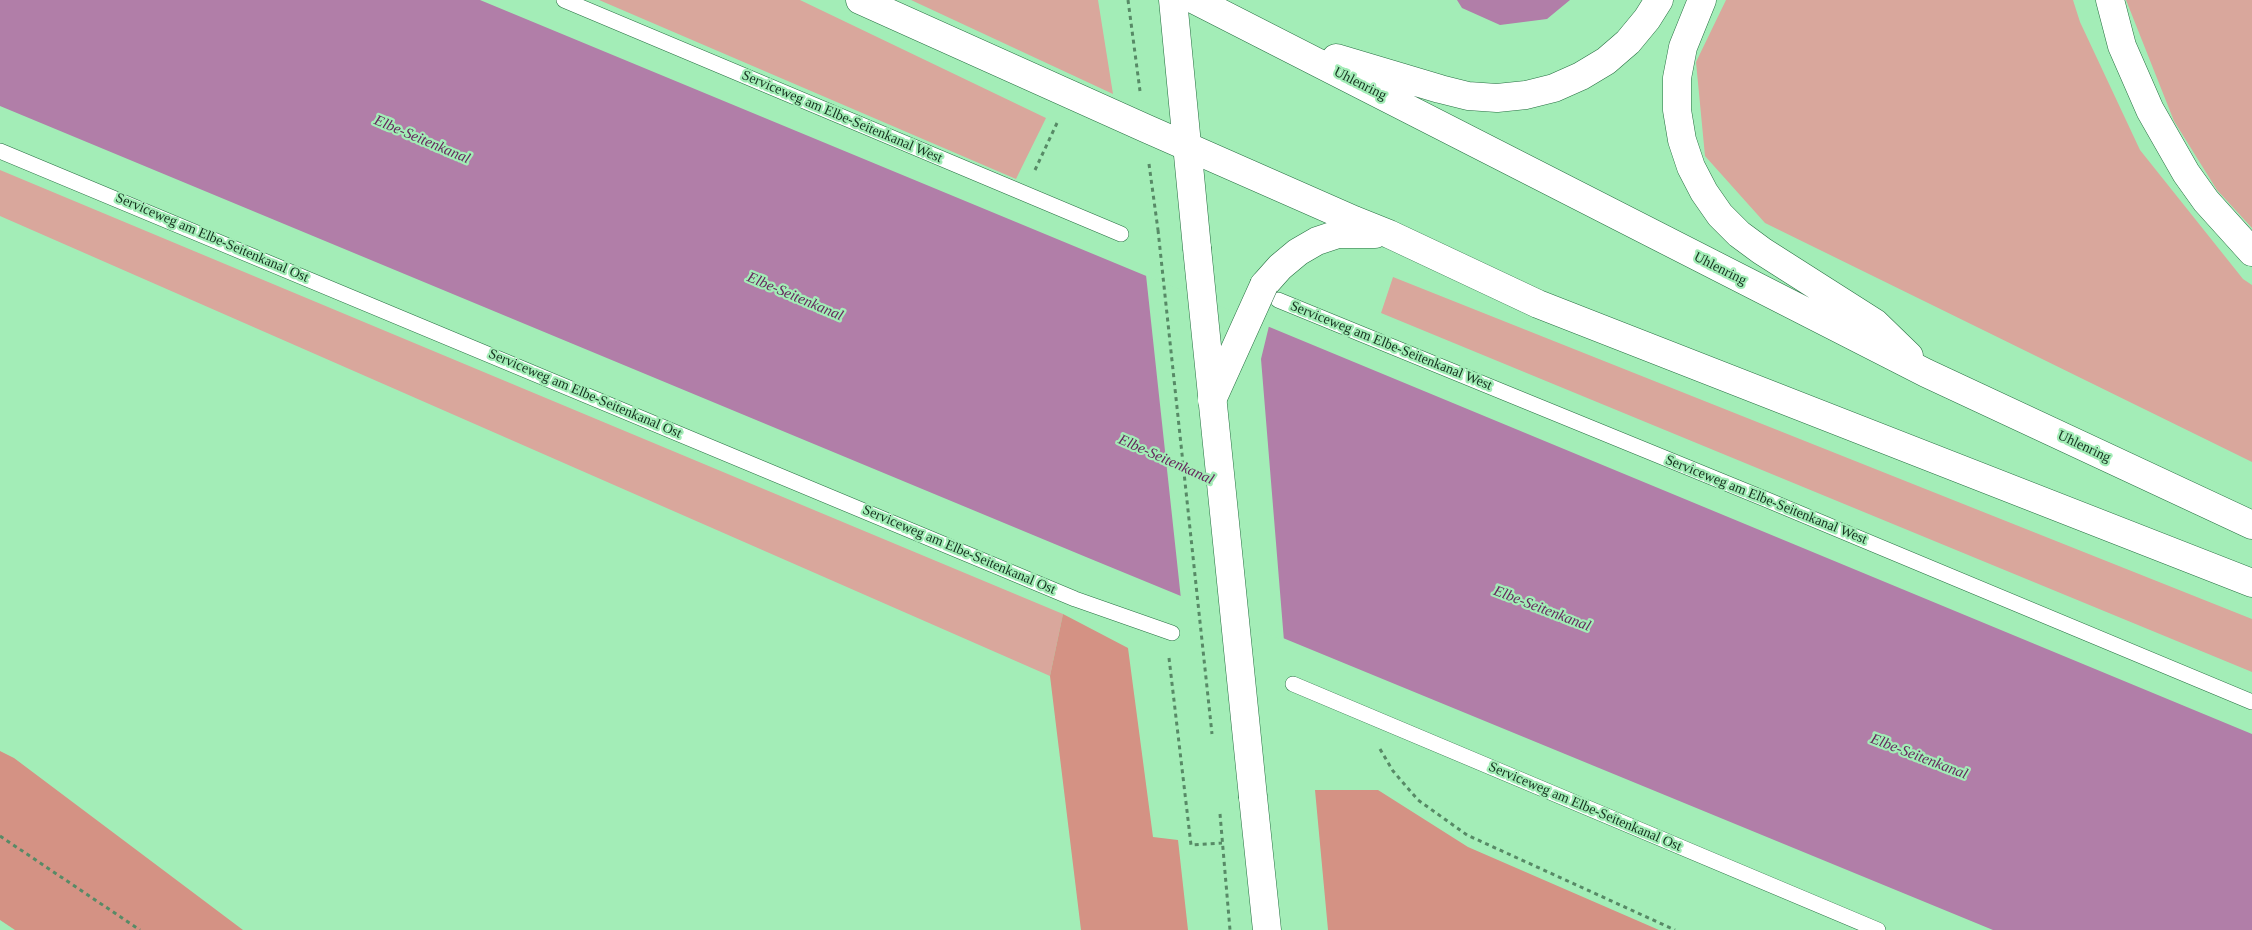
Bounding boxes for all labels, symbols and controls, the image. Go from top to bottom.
street label: Uhlenring [1331,64,1389,104]
street label: Serviceweg am Elbe-Seitenkanal West [739,67,945,167]
water label: Elbe-Seitenkanal [371,112,473,168]
street label: Serviceweg am Elbe-Seitenkanal Ost [113,190,311,286]
street label: Uhlenring [1691,249,1749,289]
water label: Elbe-Seitenkanal [744,269,846,325]
street label: Serviceweg am Elbe-Seitenkanal West [1288,298,1494,394]
street label: Serviceweg am Elbe-Seitenkanal Ost [486,346,684,442]
street label: Uhlenring [2055,427,2113,467]
water label: Elbe-Seitenkanal [1116,431,1216,489]
street label: Serviceweg am Elbe-Seitenkanal West [1663,452,1869,548]
street label: Serviceweg am Elbe-Seitenkanal Ost [860,502,1058,598]
water label: Elbe-Seitenkanal [1491,582,1593,636]
water label: Elbe-Seitenkanal [1868,730,1970,784]
street label: Serviceweg am Elbe-Seitenkanal Ost [1486,759,1684,855]

